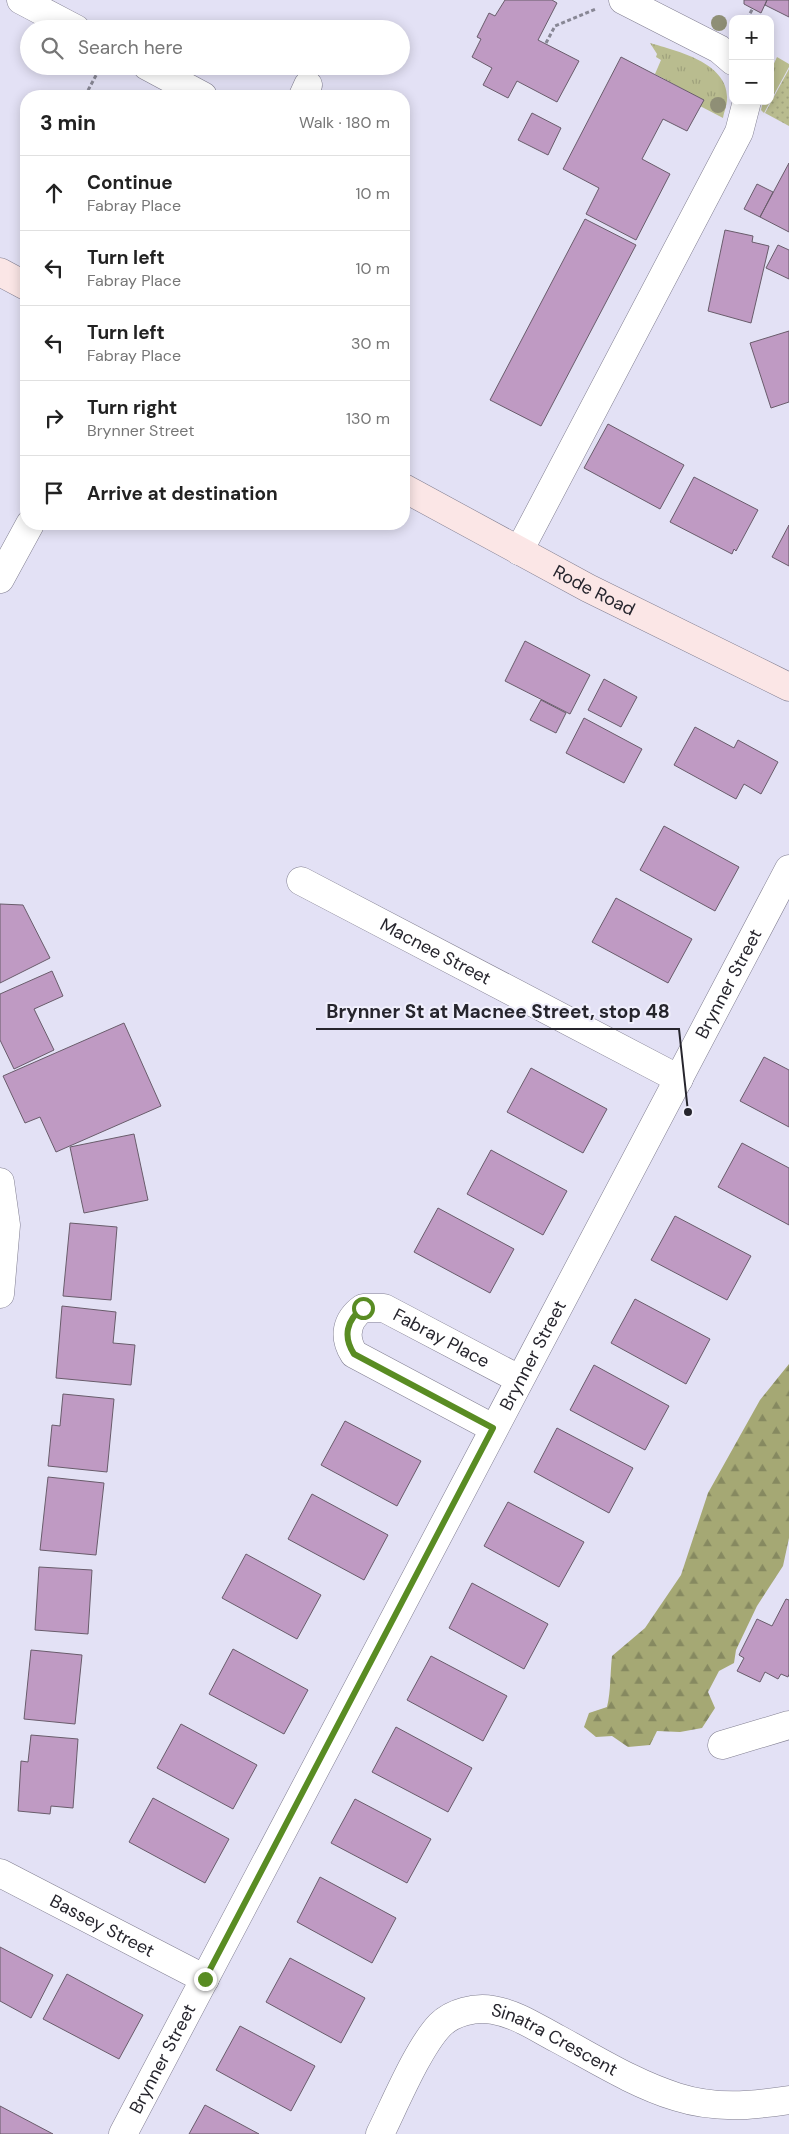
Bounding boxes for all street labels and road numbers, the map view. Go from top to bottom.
street label: Rode Road [549,559,639,621]
street label: Macnee Street [376,913,495,990]
street label: Brynner Street [690,925,767,1043]
street label: Brynner Street [494,1296,572,1414]
street label: Fabray Place [389,1303,494,1373]
street label: Bassey Street [46,1889,159,1963]
street label: Sinatra Crescent [489,1998,622,2082]
street label: Brynner Street [124,2000,201,2118]

